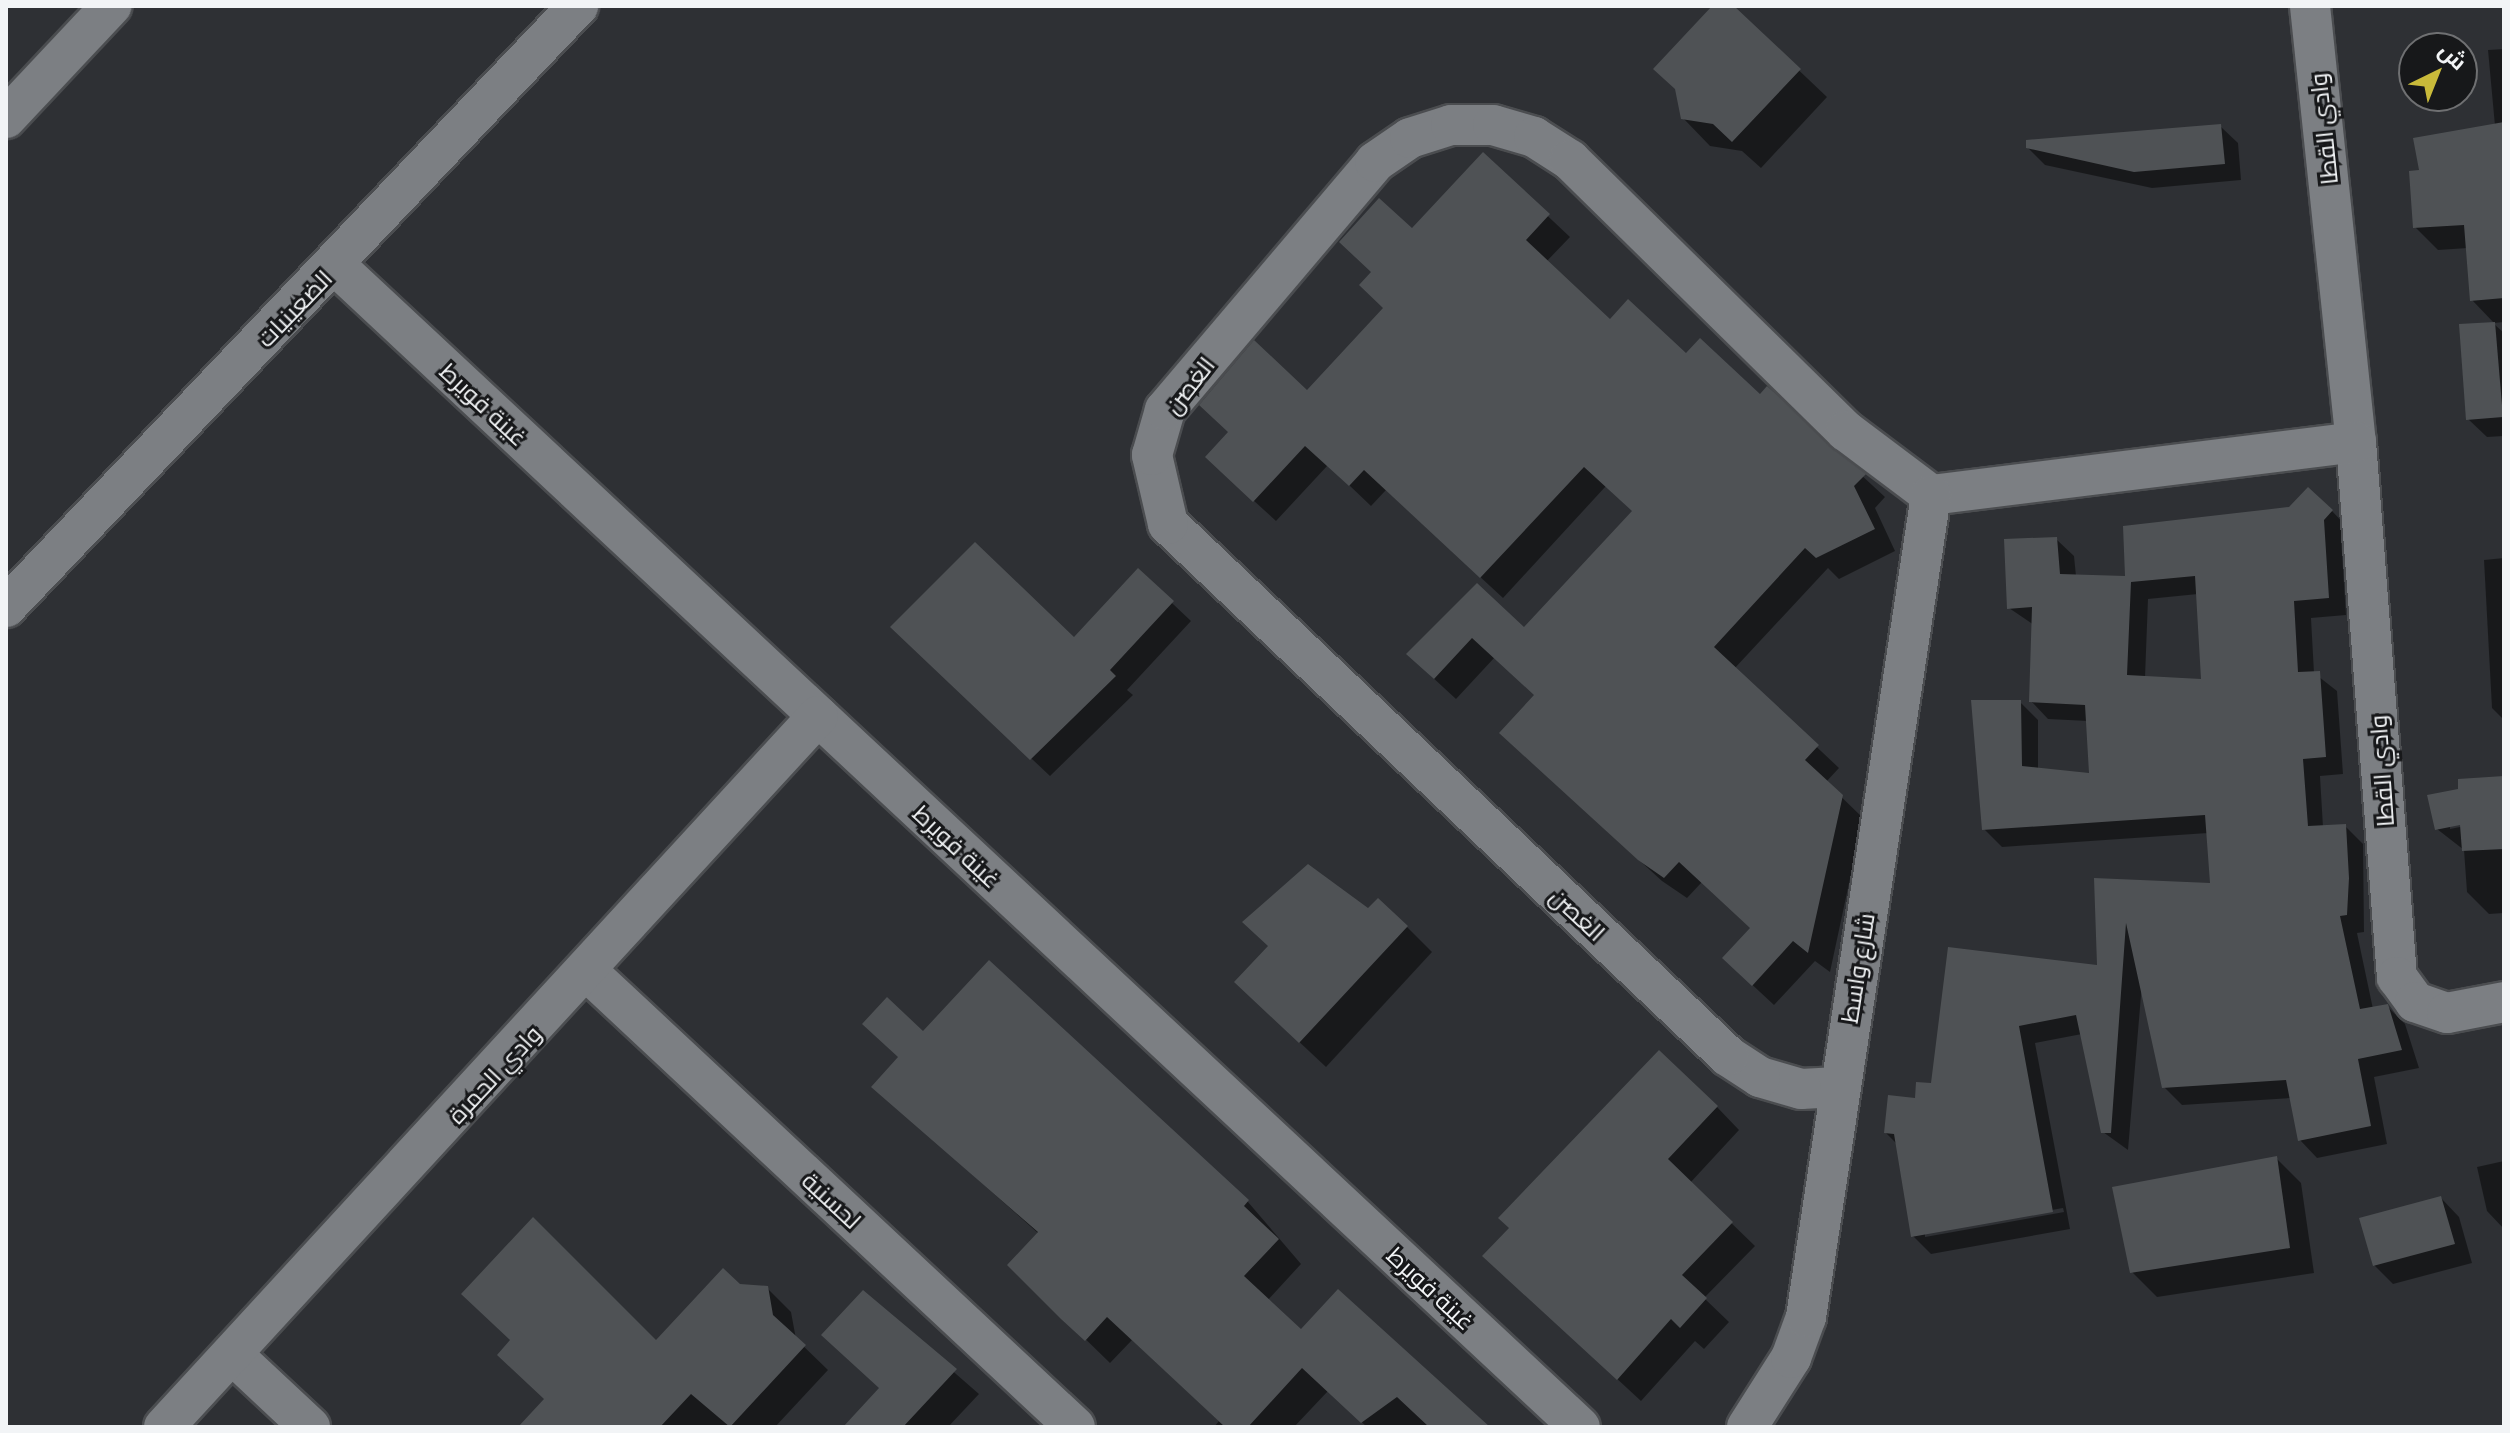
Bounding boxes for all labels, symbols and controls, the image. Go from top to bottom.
north arrow [2398,32,2478,112]
text: ش [2434,36,2473,75]
street label: وادي القطا [2303,72,2343,186]
street label: الضعينيات [250,263,338,353]
street label: الغصن [1158,351,1220,419]
street label: غينة فويرط [434,356,534,452]
street label: وادي القطا [2363,714,2399,828]
street label: غينة فويرط [907,798,1007,894]
street label: الغصن [1545,881,1611,947]
street label: شارع واسط [1834,911,1880,1025]
street label: وادي الحمرة [441,1019,547,1129]
street label: لحسنية [797,1166,867,1234]
street label: غينة فويرط [1381,1240,1481,1336]

